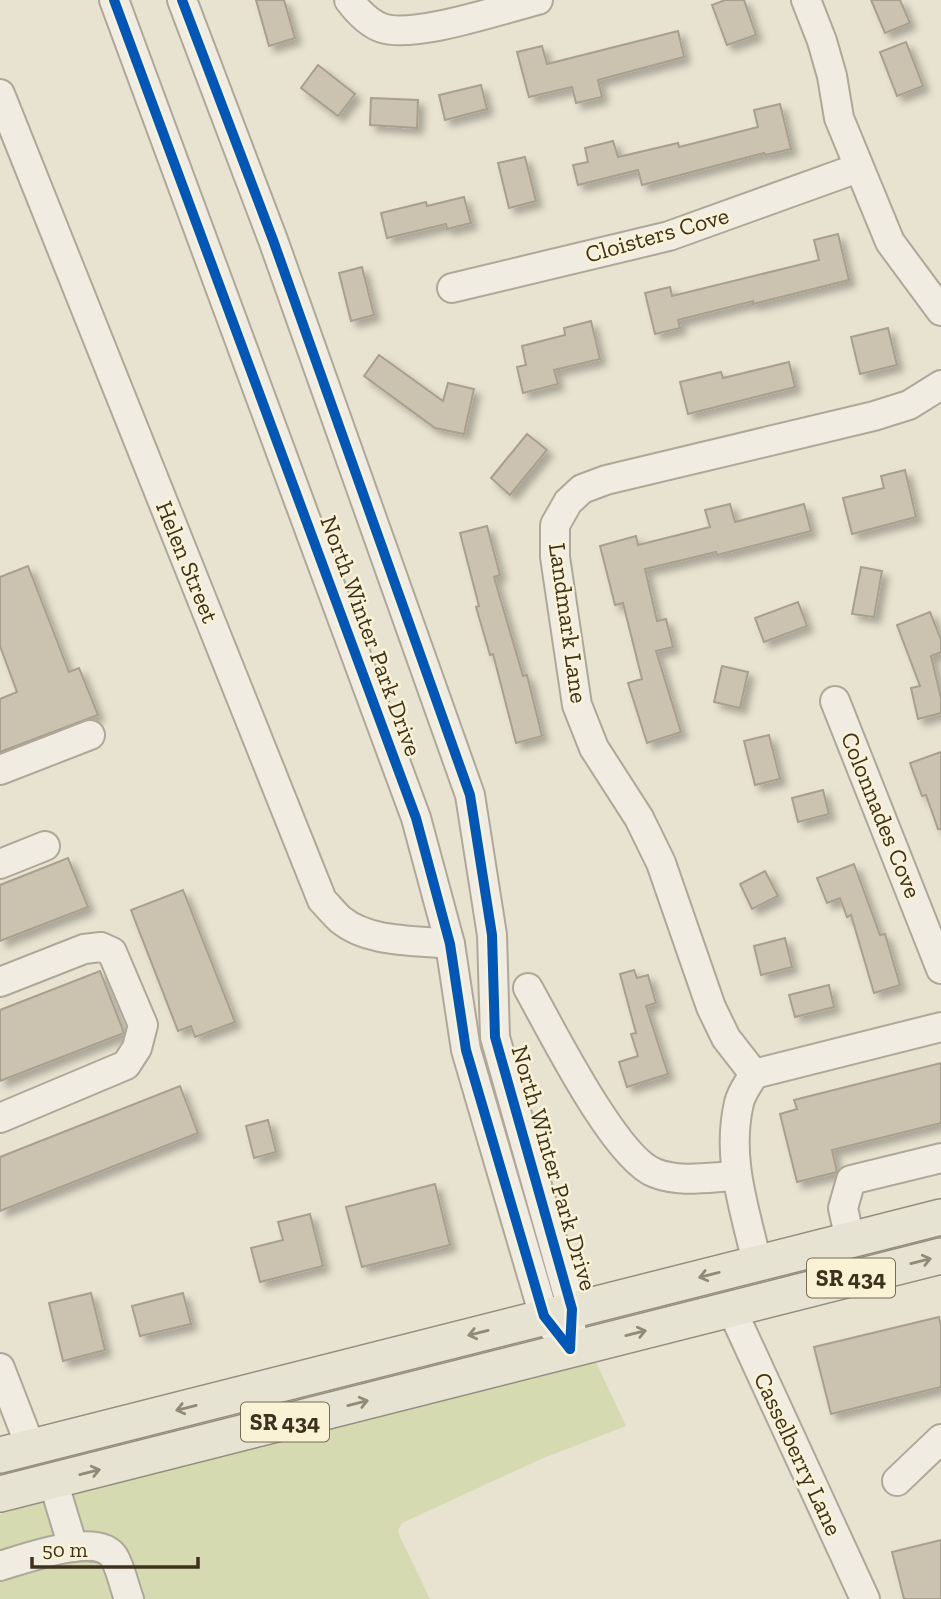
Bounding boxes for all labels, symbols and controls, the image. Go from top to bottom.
street label: Cloisters Cove [582,200,732,269]
street label: Helen Street [150,497,225,627]
street label: North Winter Park Drive [314,512,428,760]
street label: Landmark Lane [543,541,594,705]
street label: Colonnades Cove [835,728,928,902]
street label: North Winter Park Drive [506,1042,603,1294]
one-way arrow [909,1254,932,1267]
road number: SR 434 [807,1259,895,1298]
one-way arrow [698,1269,720,1282]
one-way arrow [624,1326,647,1339]
one-way arrow [467,1327,489,1340]
street label: Casselberry Lane [748,1368,849,1540]
one-way arrow [346,1396,369,1409]
one-way arrow [175,1402,198,1415]
road number: SR 434 [241,1402,329,1442]
one-way arrow [78,1465,101,1478]
scale bar [32,1526,198,1570]
text: 50 m [42,1537,88,1562]

